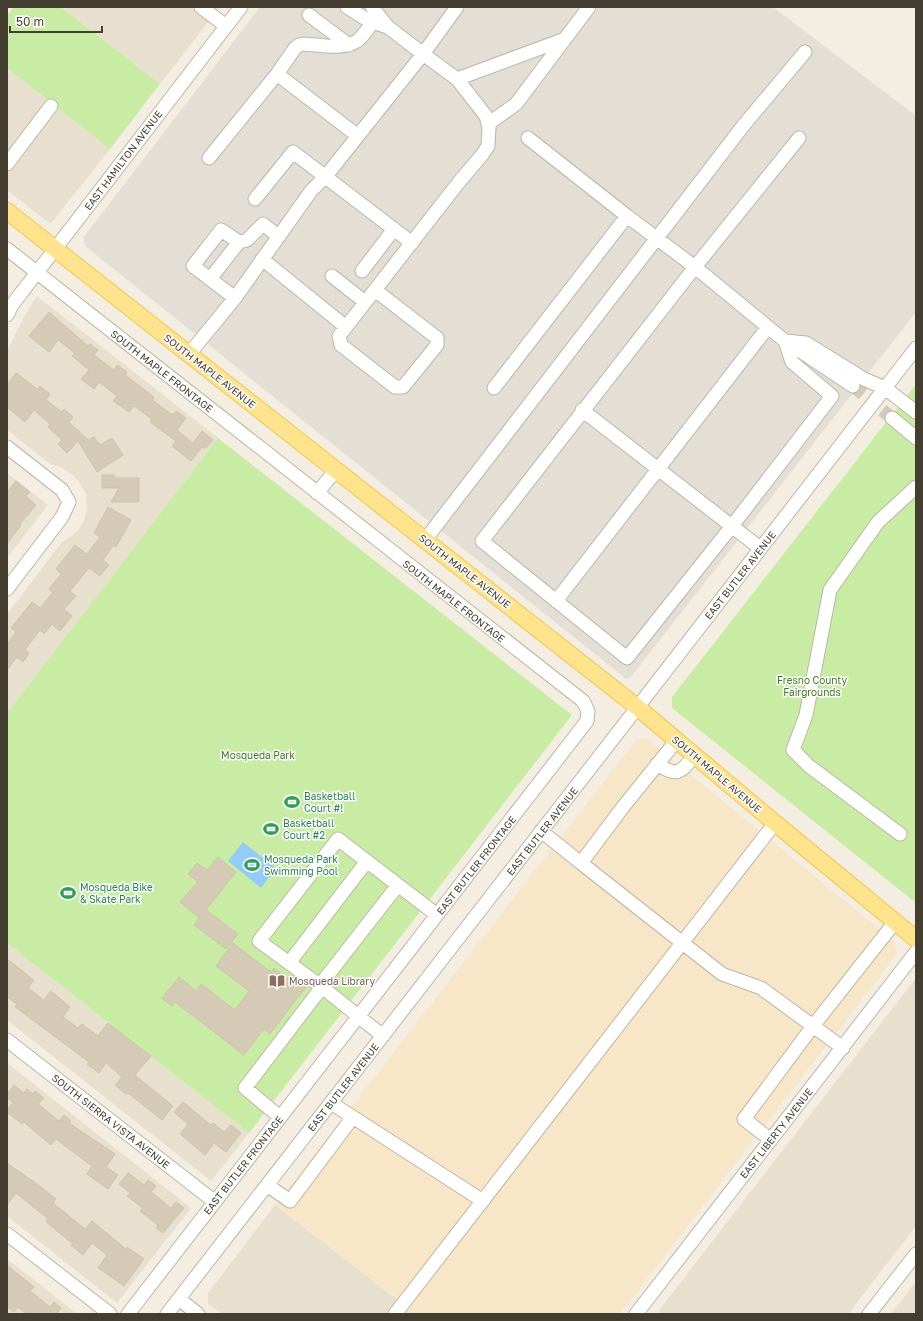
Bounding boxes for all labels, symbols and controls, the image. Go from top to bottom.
scale bar [10,8,102,34]
text: 50 m [16,14,44,29]
street label: EAST HAMILTON AVENUE [82,108,164,212]
street label: SOUTH MAPLE FRONTAGE [109,327,215,415]
street label: SOUTH MAPLE AVENUE [162,331,258,411]
street label: EAST BUTLER AVENUE [702,529,778,621]
street label: SOUTH MAPLE AVENUE [417,531,513,611]
street label: SOUTH MAPLE FRONTAGE [401,557,507,645]
park label: Fresno County Fairgrounds [777,674,847,698]
street label: SOUTH MAPLE AVENUE [670,733,764,815]
park label: Mosqueda Park [221,749,295,761]
street label: EAST BUTLER AVENUE [504,785,580,877]
place label: Basketball Court #! [304,790,355,814]
sports icon: Basketball Court #! [283,793,301,811]
street label: EAST BUTLER FRONTAGE [434,813,518,917]
place label: Basketball Court #2 [283,817,334,841]
sports icon: Basketball Court #2 [262,820,280,838]
place label: Mosqueda Park Swimming Pool [264,853,338,877]
sports icon: Mosqueda Park Swimming Pool [243,856,261,874]
place label: Mosqueda Bike & Skate Park [80,881,153,905]
sports icon: Mosqueda Bike & Skate Park [59,884,77,902]
library icon: Mosqueda Library [268,972,286,990]
place label: Mosqueda Library [289,975,375,987]
street label: EAST BUTLER AVENUE [305,1041,381,1133]
street label: SOUTH SIERRA VISTA AVENUE [50,1071,172,1171]
street label: EAST LIBERTY AVENUE [737,1086,815,1180]
street label: EAST BUTLER FRONTAGE [201,1113,285,1217]

